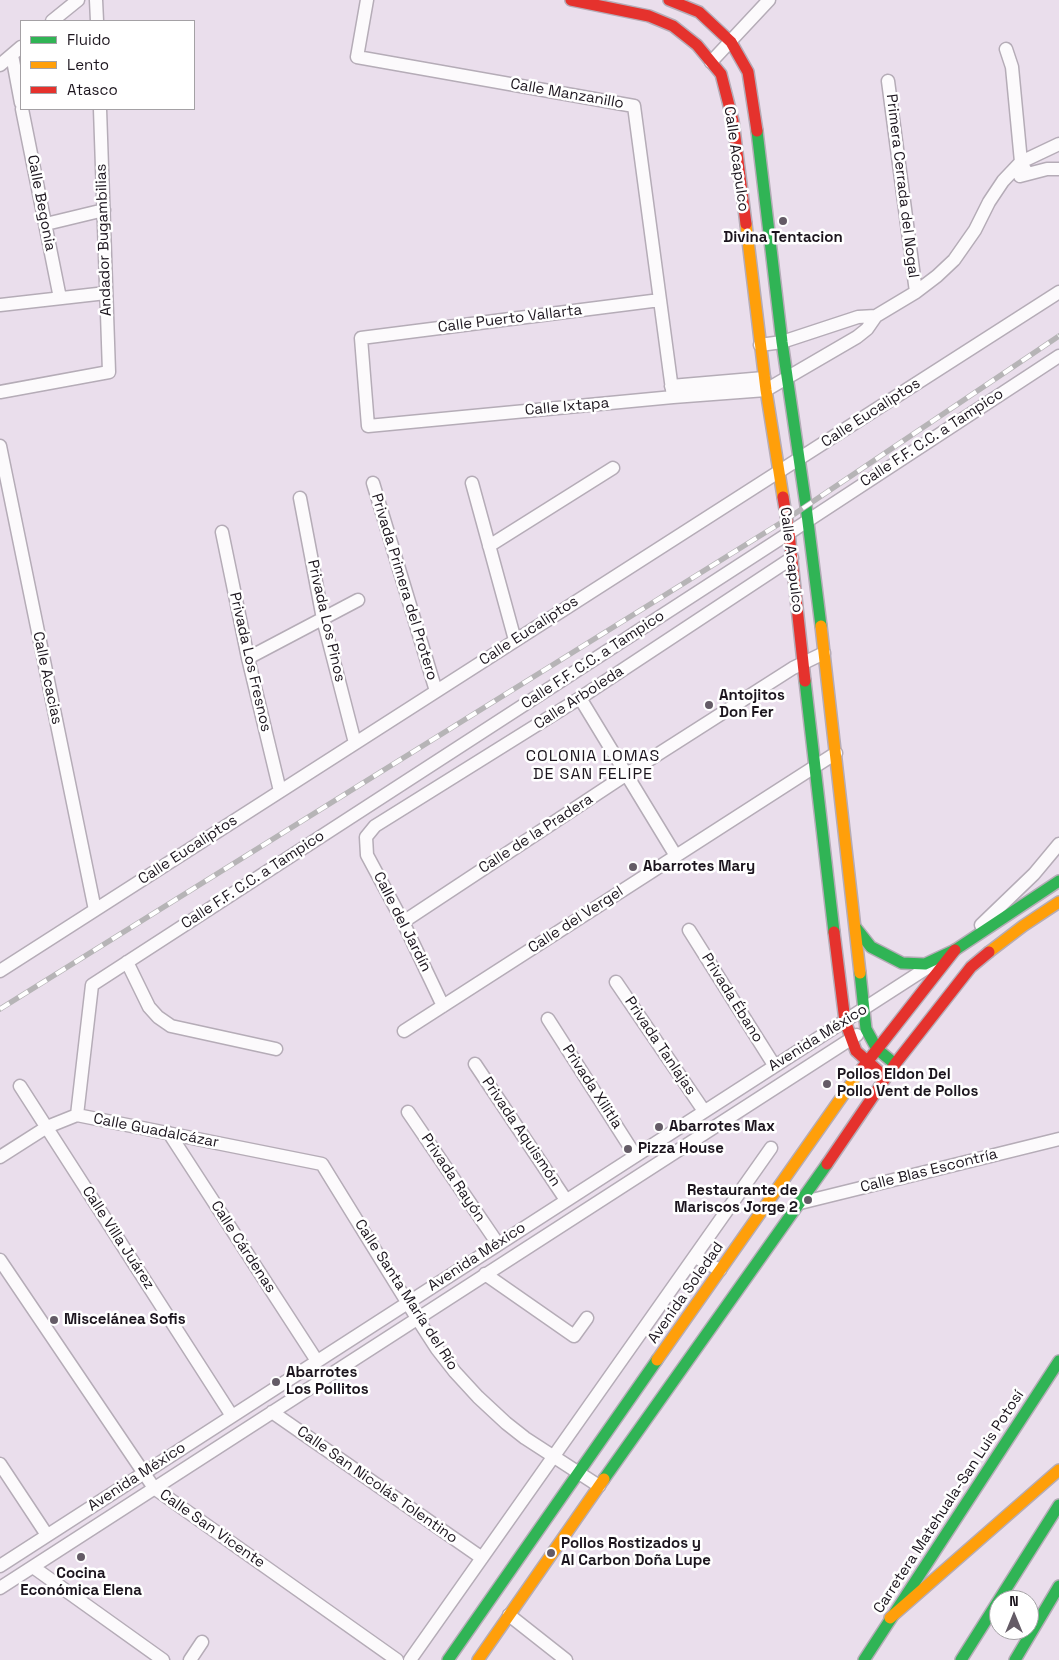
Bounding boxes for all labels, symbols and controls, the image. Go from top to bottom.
legend [20,20,195,110]
text: Fluido [67,30,111,49]
text: Lento [67,55,109,74]
street label: Calle Manzanillo [509,75,625,113]
text: Atasco [67,80,118,99]
street label: Primera Cerrada del Nogal [882,93,922,279]
street label: Calle Acapulco [720,105,752,213]
street label: Calle Begonia [23,153,59,253]
street label: Andador Bugambilias [92,163,116,317]
marker: Divina Tentacion [777,215,789,227]
place label: Divina Tentacion [723,229,843,247]
street label: Calle Puerto Vallarta [437,301,583,337]
street label: Calle Eucaliptos [818,374,924,452]
street label: Calle F.F. C.C. a Tampico [857,385,1007,491]
street label: Calle Ixtapa [524,394,610,420]
street label: Privada Primera del Protero [367,491,441,683]
street label: Calle Acapulco [776,506,806,614]
street label: Privada Los Pinos [303,558,349,684]
street label: Privada Los Fresnos [225,591,275,733]
street label: Calle Eucaliptos [476,592,582,670]
street label: Calle F.F. C.C. a Tampico [518,607,668,713]
street label: Calle Acacias [28,630,66,726]
street label: Calle Arboleda [531,662,627,734]
place label: Antojitos Don Fer [719,687,785,722]
marker: Antojitos Don Fer [703,699,715,711]
district label: COLONIA LOMAS DE SAN FELIPE [524,747,662,785]
street label: Calle de la Pradera [476,790,596,878]
street label: Calle Eucaliptos [135,811,241,889]
street label: Calle F.F. C.C. a Tampico [178,827,328,933]
place label: Abarrotes Mary [643,858,755,876]
marker: Abarrotes Mary [627,861,639,873]
street label: Calle del Jardín [369,869,435,975]
street label: Calle del Vergel [525,883,627,957]
street label: Privada Ébano [697,950,767,1046]
street label: Privada Tanlajas [621,993,699,1099]
street label: Avenida México [765,1000,871,1076]
street label: Privada Xilitla [558,1042,626,1132]
place label: Pollos Eldon Del Pollo Vent de Pollos [837,1066,978,1101]
street label: Privada Aquismón [478,1074,564,1190]
marker: Pollos Eldon Del Pollo Vent de Pollos [821,1078,833,1090]
street label: Calle Guadalcázar [92,1110,220,1152]
place label: Abarrotes Max [669,1118,775,1136]
marker: Abarrotes Max [653,1121,665,1133]
street label: Privada Rayón [417,1131,489,1225]
place label: Pizza House [638,1140,724,1158]
marker: Pizza House [622,1143,634,1155]
street label: Calle Blas Escontría [859,1145,999,1197]
place label: Restaurante de Mariscos Jorge 2 [674,1182,798,1217]
street label: Calle Villa Juárez [78,1183,158,1293]
marker: Restaurante de Mariscos Jorge 2 [802,1194,814,1206]
street label: Calle Cárdenas [207,1198,279,1296]
street label: Calle Santa María del Río [350,1216,462,1374]
street label: Avenida México [425,1219,529,1295]
street label: Avenida Soledad [644,1239,728,1347]
place label: Miscelánea Sofis [64,1311,186,1329]
marker: Miscelánea Sofis [48,1314,60,1326]
place label: Abarrotes Los Pollitos [286,1364,369,1399]
marker: Abarrotes Los Pollitos [270,1376,282,1388]
street label: Carretera Matehuala-San Luis Potosí [870,1387,1028,1617]
street label: Calle San Nicolás Tolentino [293,1422,461,1548]
street label: Avenida México [85,1439,189,1515]
street label: Calle San Vicente [156,1486,268,1572]
place label: Pollos Rostizados y Al Carbon Doña Lupe [561,1535,711,1570]
marker: Pollos Rostizados y Al Carbon Doña Lupe [545,1547,557,1559]
marker: Cocina Económica Elena [75,1551,87,1563]
place label: Cocina Económica Elena [20,1565,142,1600]
north arrow [989,1590,1039,1640]
text: N [1009,1592,1019,1610]

